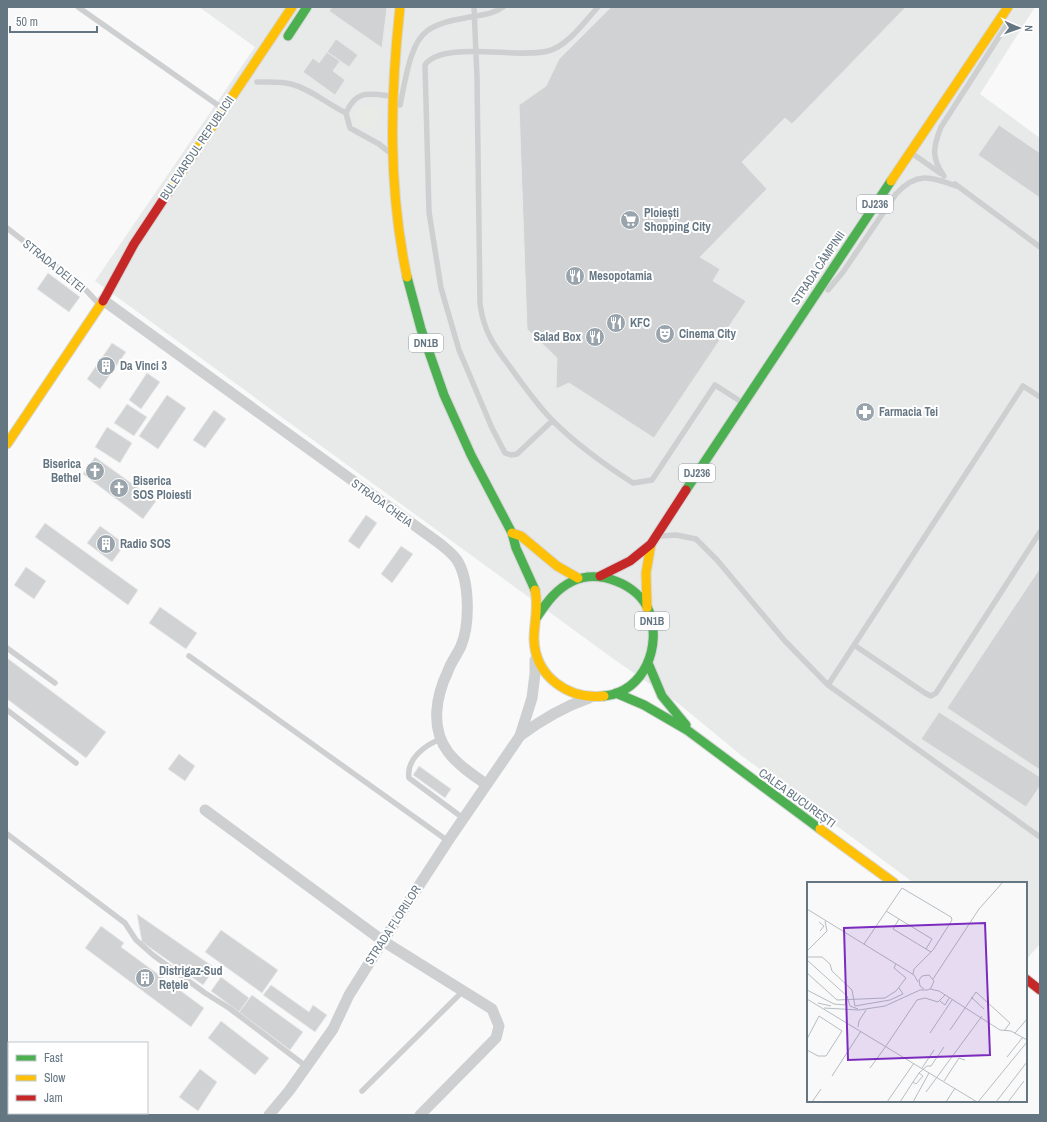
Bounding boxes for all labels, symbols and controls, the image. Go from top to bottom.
scale bar [10,8,97,34]
north arrow [999,8,1039,48]
text: 50 m [16,14,38,30]
text: N [1022,25,1036,32]
street label: BULEVARDUL REPUBLICII [156,93,238,203]
road number: DJ236 [857,195,893,213]
place label: Ploiești Shopping City [644,205,711,235]
supermarket icon: Ploiești Shopping City [619,209,641,231]
street label: STRADA CÂMPINII [787,228,849,308]
street label: STRADA DELTEI [19,236,89,296]
restaurant icon: Mesopotamia [564,265,586,287]
place label: Mesopotamia [589,268,652,284]
restaurant icon: KFC [605,312,627,334]
place label: KFC [630,315,650,331]
theatre icon: Cinema City [654,323,676,345]
restaurant icon: Salad Box [584,326,606,348]
place label: Cinema City [679,326,736,342]
place label: Salad Box [533,329,582,345]
road number: DN1B [409,334,443,352]
building icon: Da Vinci 3 [95,355,117,377]
place label: Da Vinci 3 [120,358,167,374]
pharmacy icon: Farmacia Tei [854,401,876,423]
place label: Farmacia Tei [879,404,938,420]
place label: Biserica Bethel [43,456,82,486]
church icon: Biserica Bethel [84,460,106,482]
road number: DJ236 [679,464,715,482]
place label: Biserica SOS Ploiesti [133,473,192,503]
street label: STRADA CHEIA [348,475,416,531]
church icon: Biserica SOS Ploiesti [108,477,130,499]
building icon: Radio SOS [95,533,117,555]
place label: Radio SOS [120,536,171,552]
road number: DN1B [635,612,669,630]
street label: CALEA BUCUREȘTI [755,765,839,831]
street label: STRADA FLORILOR [361,882,425,968]
inset map [807,882,1027,1102]
place label: Distrigaz-Sud Rețele [159,963,222,993]
building icon: Distrigaz-Sud Rețele [134,967,156,989]
legend [8,1042,148,1114]
text: Fast [44,1050,63,1066]
text: Slow [44,1070,66,1086]
text: Jam [44,1090,63,1106]

